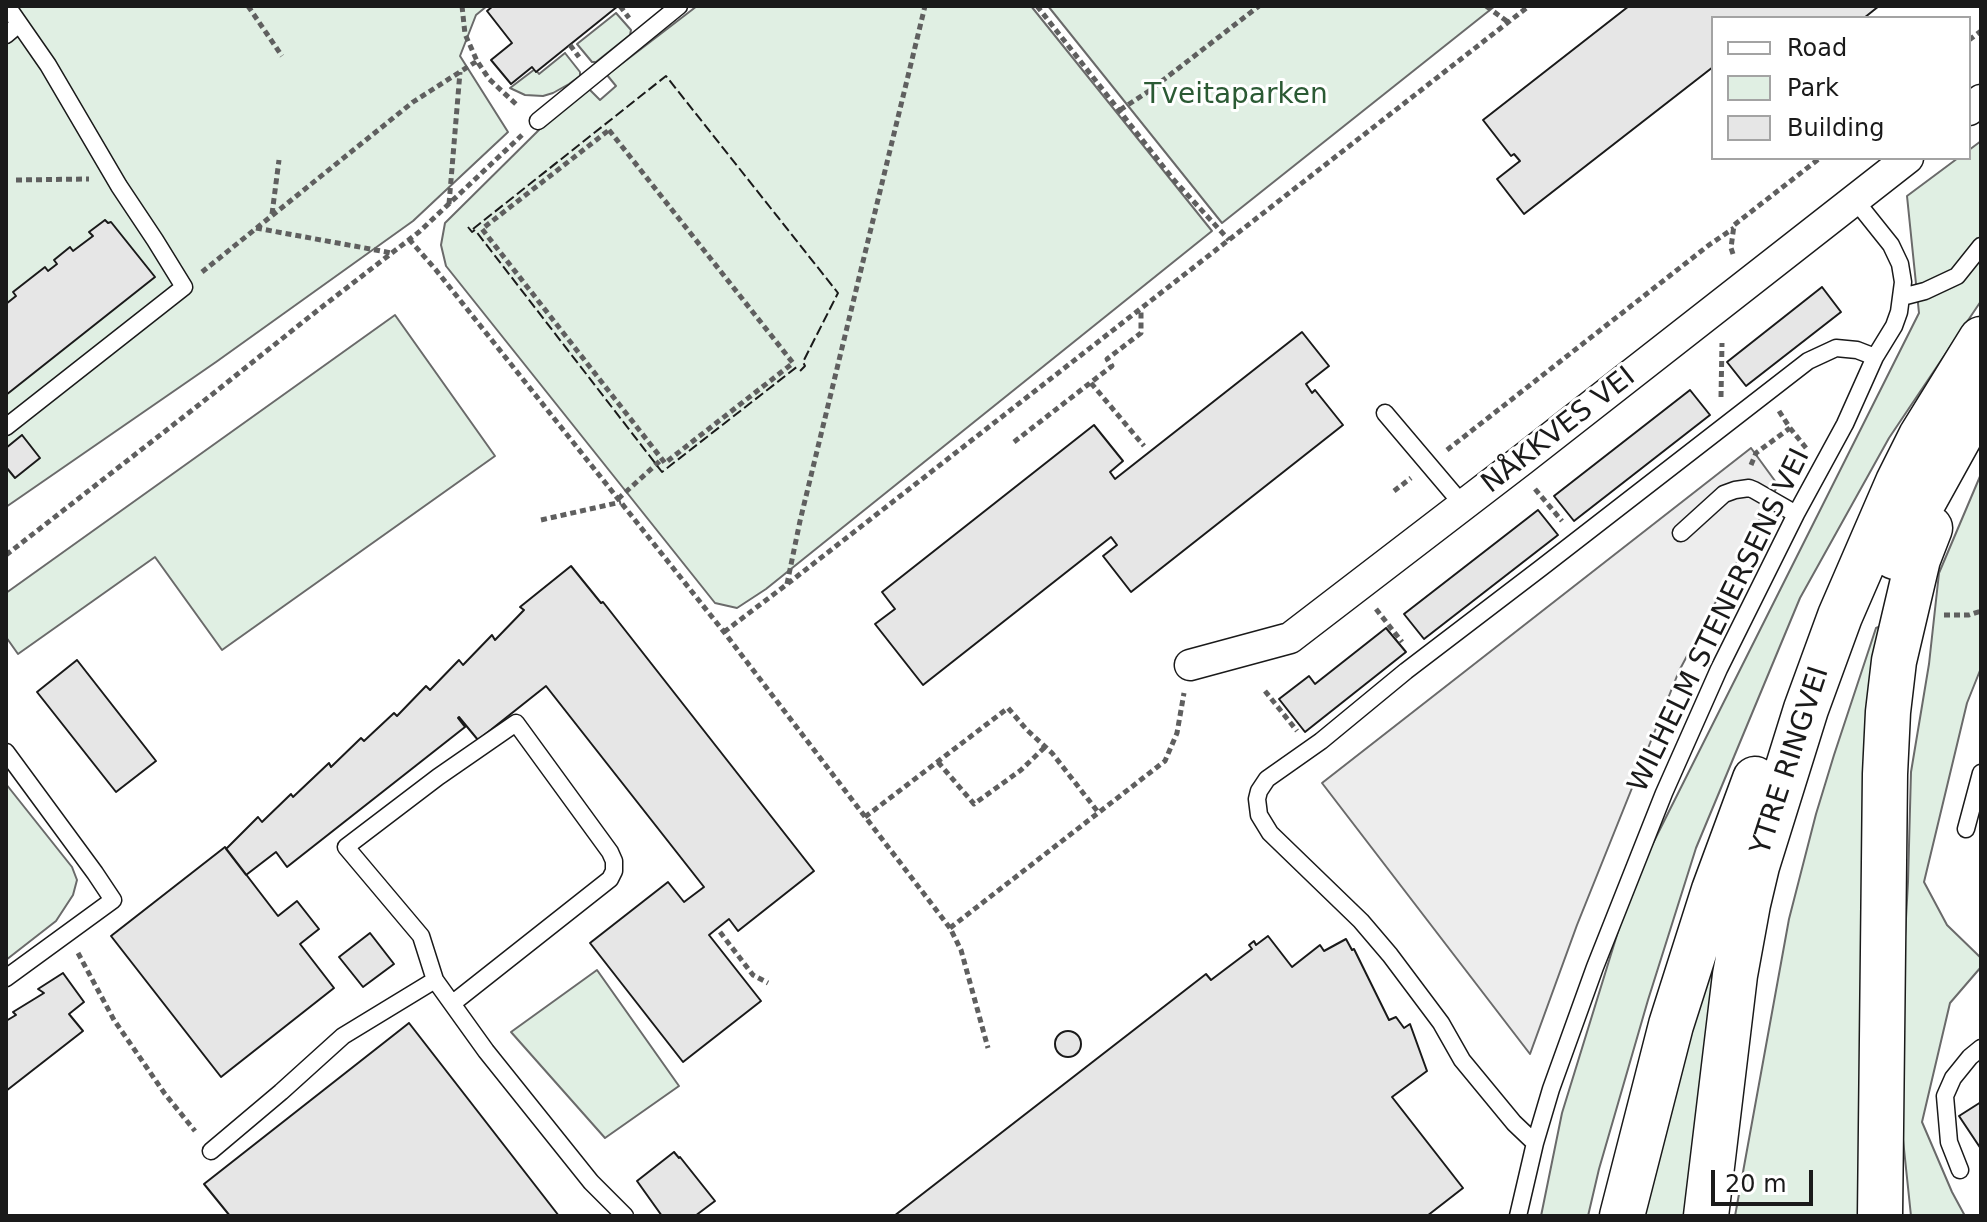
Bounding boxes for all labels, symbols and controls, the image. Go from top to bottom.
legend [1711,16,1971,160]
text: Road [1787,34,1847,62]
text: Park [1787,74,1839,102]
park label: Tveitaparken [1144,79,1328,113]
text: Building [1787,114,1884,142]
street label: NÅKKVES VEI [1476,361,1642,501]
street label: WILHELM STENERSENS VEI [1622,444,1818,798]
street label: YTRE RINGVEI [1745,663,1837,859]
scale bar [1715,1154,1817,1204]
text: 20 m [1725,1170,1787,1198]

